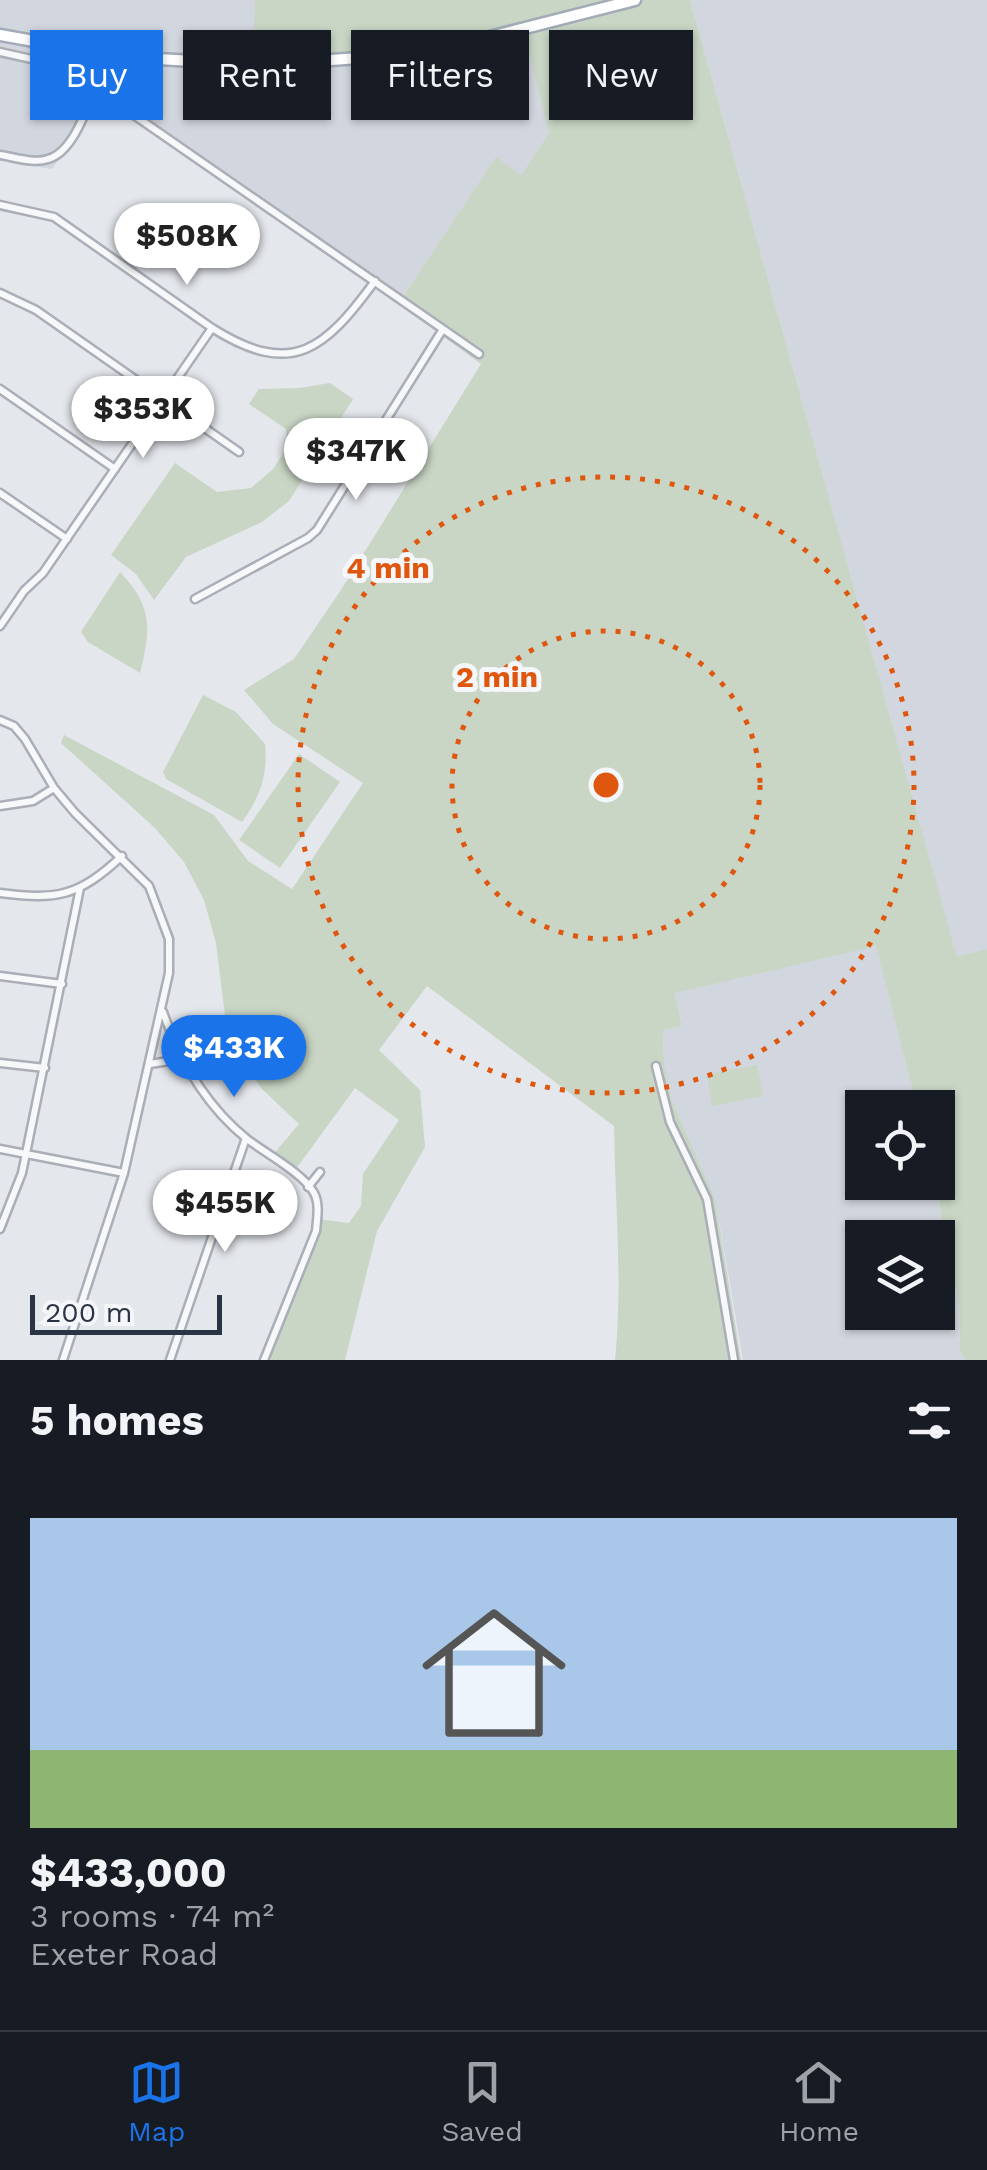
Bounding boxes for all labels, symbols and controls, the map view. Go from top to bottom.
chip: Buy [30,30,163,120]
chip: Rent [183,30,331,120]
chip: Filters [351,30,529,120]
chip: New [549,30,693,120]
pin: $508K [117,203,257,288]
text: $508K [136,216,238,254]
pin: $353K [73,376,213,461]
text: $353K [93,389,193,427]
pin: $347K [286,418,426,503]
text: $347K [306,431,406,469]
text: 4 min [346,550,430,585]
text: 2 min [456,659,538,694]
centre of rings [588,767,624,803]
pin: $433K [164,1015,304,1100]
text: $433K [183,1028,285,1066]
map controls [845,1090,955,1330]
button: locate [845,1090,955,1200]
pin: $455K [155,1170,295,1255]
text: $455K [175,1183,275,1221]
button: layers [845,1220,955,1330]
scale bar [30,1290,222,1334]
text: 200 m [45,1296,132,1329]
icon: filters [902,1393,957,1448]
text: 5 homes [30,1396,204,1445]
icon: home [404,1583,584,1763]
text: $433,000 [30,1848,227,1897]
text: 3 rooms · 74 m² [30,1897,274,1935]
text: Exeter Road [30,1935,218,1973]
tab: Map [128,2055,185,2148]
tab: Saved [441,2055,523,2148]
tab: Home [779,2055,859,2148]

